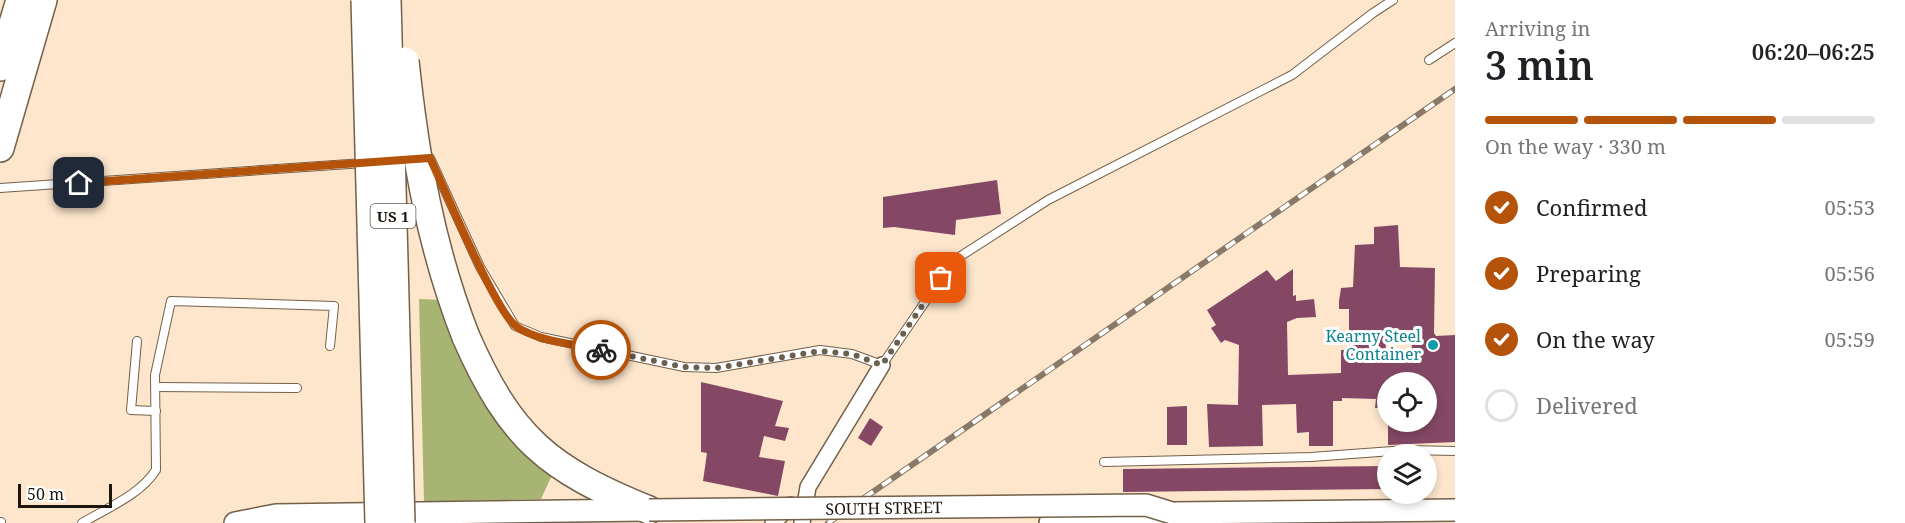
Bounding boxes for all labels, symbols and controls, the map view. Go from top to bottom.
text: Arriving in [1485,15,1590,42]
text: 06:20–06:25 [1752,36,1875,66]
text: 3 min [1485,38,1594,91]
text: On the way · 330 m [1485,133,1666,160]
pin [53,157,104,208]
icon: home [62,166,95,199]
icon: check [1485,191,1518,224]
text: Confirmed [1536,192,1647,222]
text: 05:53 [1825,194,1875,221]
road number: US 1 [370,204,416,228]
pin [915,252,966,303]
icon: check [1485,257,1518,290]
text: Preparing [1536,258,1641,288]
text: 05:56 [1825,260,1875,287]
icon: bag [924,261,957,294]
courier [571,320,631,380]
icon: check [1485,323,1518,356]
text: On the way [1536,324,1655,354]
place label: Kearny Steel Container [1325,325,1421,365]
text: 05:59 [1825,326,1875,353]
icon: bike [585,334,618,367]
marker: Kearny Steel Container [1426,338,1440,352]
map controls [1377,372,1437,504]
button: locate [1377,372,1437,432]
text: Delivered [1536,390,1638,420]
button: layers [1377,444,1437,504]
scale bar [18,481,112,508]
text: 50 m [27,483,64,505]
street label: SOUTH STREET [825,496,943,520]

